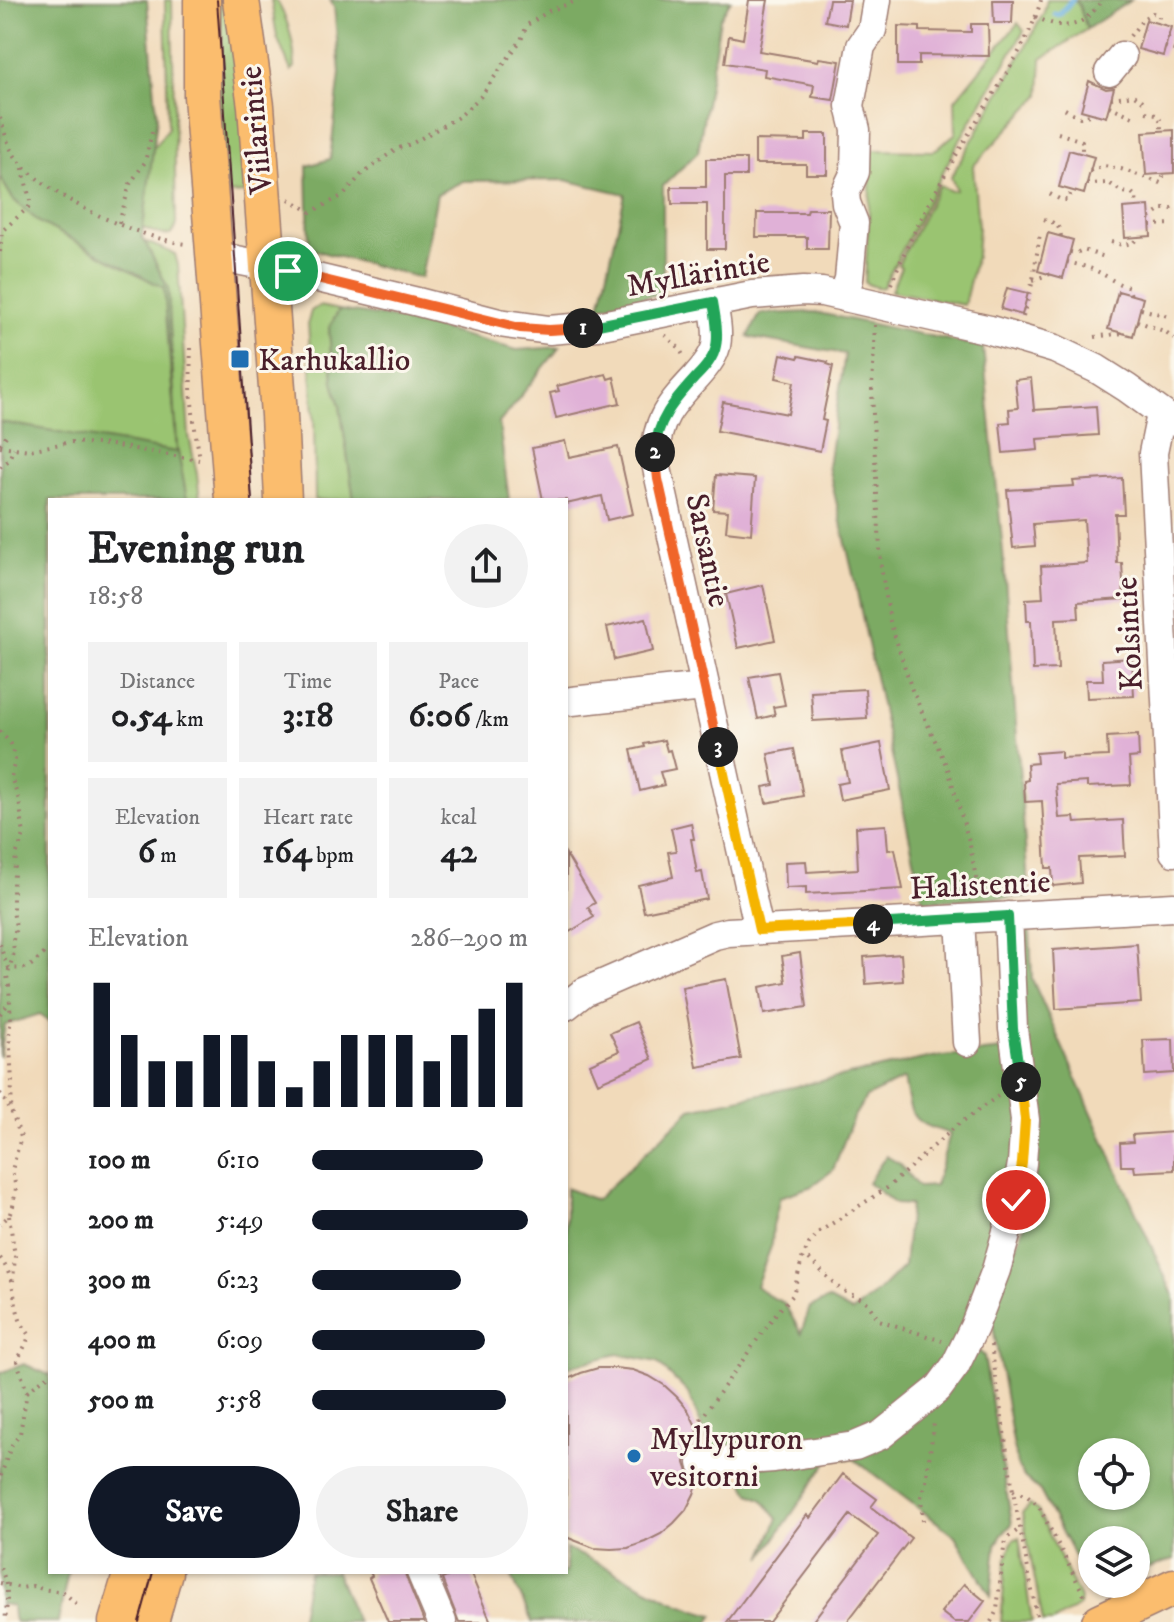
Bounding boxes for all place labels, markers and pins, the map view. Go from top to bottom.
pin [254,237,322,305]
pin: 1 [563,308,603,348]
place label: Karhukallio [258,341,410,381]
marker: Karhukallio [229,348,251,370]
pin: 2 [635,432,675,472]
pin: 3 [698,727,738,767]
pin: 4 [853,904,893,944]
pin: 5 [1001,1062,1041,1102]
pin [982,1166,1050,1234]
place label: Myllypuron vesitorni [649,1420,803,1497]
marker: Myllypuron vesitorni [625,1447,643,1465]

